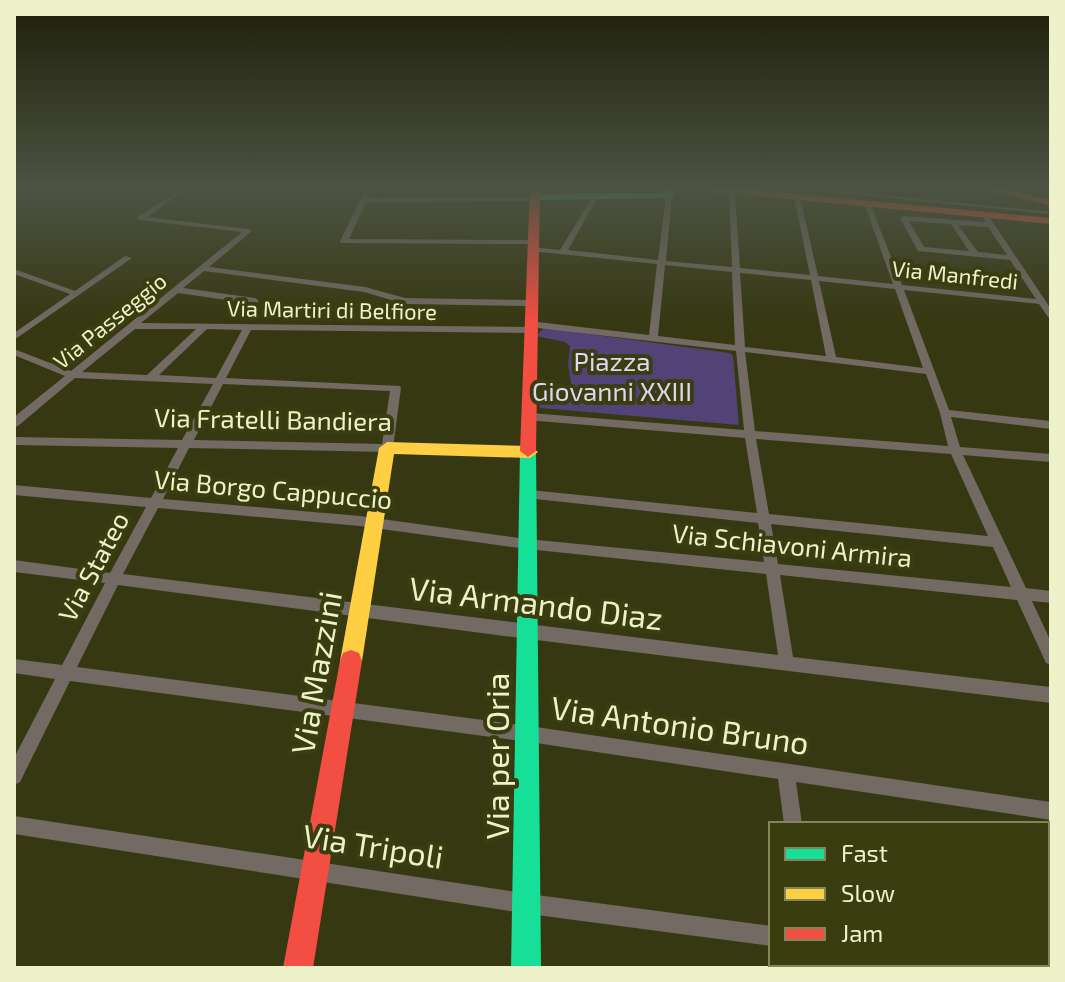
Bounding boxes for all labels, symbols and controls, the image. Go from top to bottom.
street label: Via Manfredi [891,254,1019,294]
street label: Via Passeggio [48,267,171,374]
street label: Via Martiri di Belfiore [227,294,437,324]
park label: Piazza Giovanni XXIII [532,345,692,406]
street label: Via Fratelli Bandiera [154,401,392,436]
street label: Via Borgo Cappuccio [153,463,394,514]
street label: Via Stateo [51,506,134,626]
street label: Via Schiavoni Armira [671,516,914,573]
street label: Via Armando Diaz [407,568,665,636]
street label: Via Mazzini [282,588,348,757]
street label: Via per Oria [477,673,515,839]
street label: Via Antonio Bruno [549,687,812,761]
street label: Via Tripoli [300,815,446,875]
legend [769,822,1049,966]
text: Fast [841,838,888,867]
text: Slow [841,878,895,907]
text: Jam [841,918,883,947]

